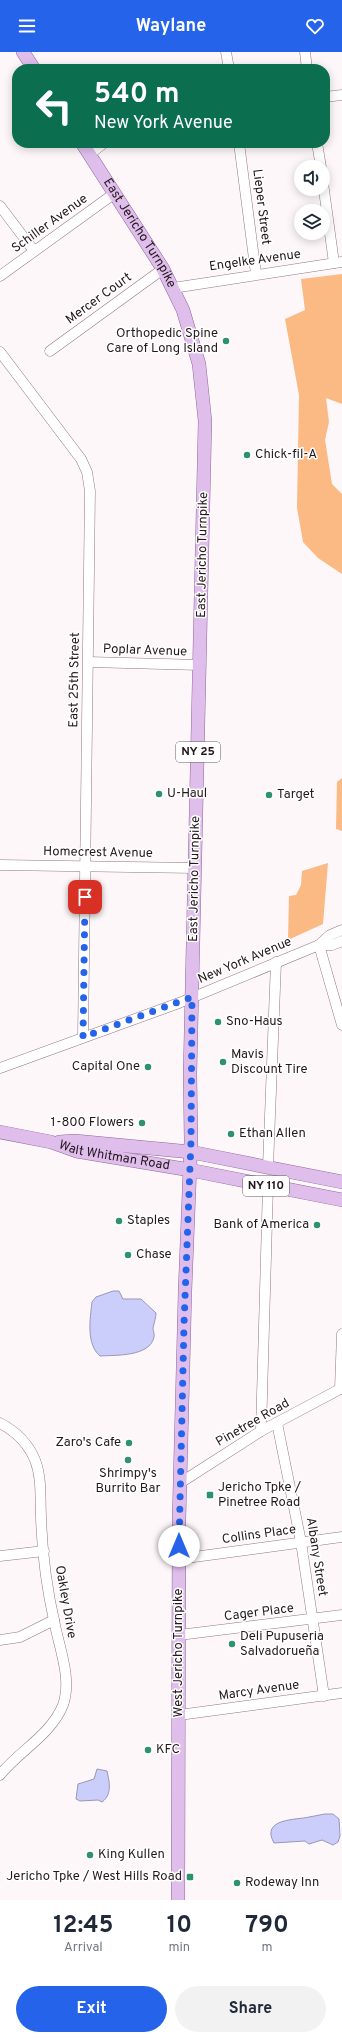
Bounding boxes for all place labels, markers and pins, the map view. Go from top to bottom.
place label: Orthopedic Spine Care of Long Island [106,326,218,357]
marker: Orthopedic Spine Care of Long Island [221,336,231,346]
place label: Chick-fil-A [255,447,317,463]
marker: Chick-fil-A [242,450,252,460]
place label: U-Haul [167,786,207,802]
place label: Target [277,787,315,803]
marker: U-Haul [154,789,164,799]
marker: Target [264,790,274,800]
pin [68,880,102,914]
place label: Sno-Haus [226,1014,283,1030]
marker: Sno-Haus [213,1017,223,1027]
place label: Mavis Discount Tire [231,1047,308,1078]
marker: Mavis Discount Tire [218,1057,228,1067]
place label: Capital One [72,1059,140,1075]
marker: Capital One [143,1062,153,1072]
place label: 1-800 Flowers [51,1115,134,1131]
marker: 1-800 Flowers [137,1118,147,1128]
place label: Ethan Allen [239,1126,306,1142]
marker: Ethan Allen [226,1129,236,1139]
place label: Staples [127,1213,170,1229]
marker: Staples [114,1216,124,1226]
place label: Bank of America [213,1217,309,1233]
marker: Bank of America [312,1220,322,1230]
place label: Chase [136,1247,172,1263]
marker: Chase [123,1250,133,1260]
place label: Zaro's Cafe [55,1435,121,1451]
marker: Zaro's Cafe [124,1438,134,1448]
marker: Shrimpy's Burrito Bar [123,1455,133,1465]
place label: Shrimpy's Burrito Bar [95,1466,161,1497]
place label: Jericho Tpke / Pinetree Road [218,1480,302,1511]
marker: Jericho Tpke / Pinetree Road [205,1490,215,1500]
place label: Deli Pupuseria Salvadorueña [240,1629,324,1660]
marker: Deli Pupuseria Salvadorueña [227,1639,237,1649]
place label: KFC [156,1742,180,1758]
marker: KFC [143,1745,153,1755]
place label: King Kullen [98,1847,165,1863]
marker: King Kullen [85,1850,95,1860]
place label: Jericho Tpke / West Hills Road [6,1869,182,1885]
marker: Jericho Tpke / West Hills Road [185,1872,195,1882]
place label: Rodeway Inn [245,1875,319,1891]
marker: Rodeway Inn [232,1878,242,1888]

